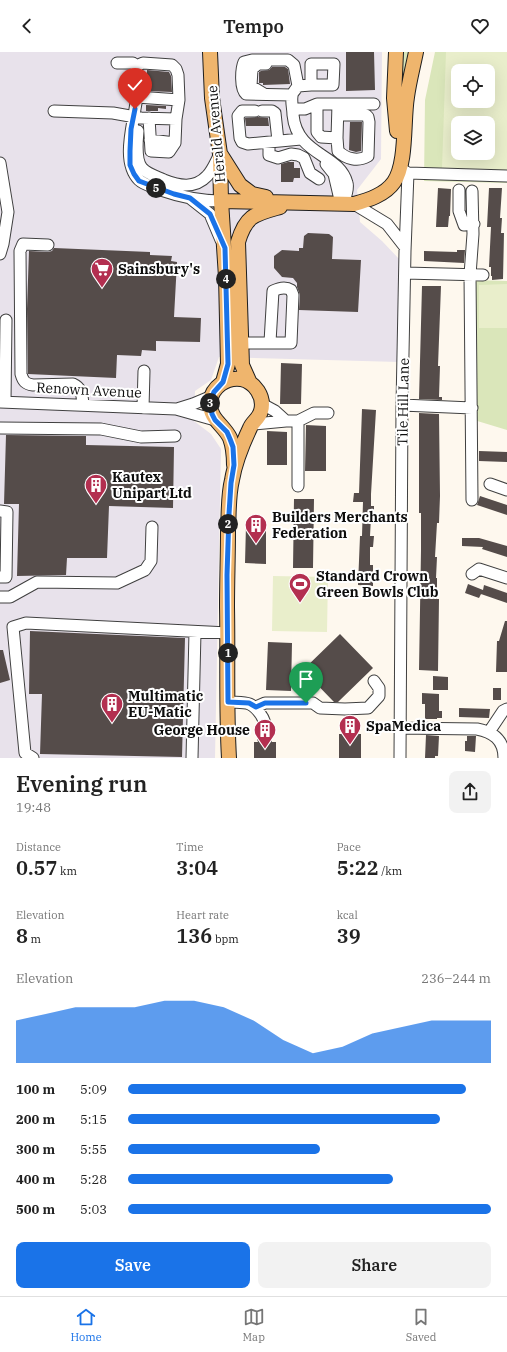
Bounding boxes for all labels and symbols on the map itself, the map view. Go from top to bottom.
pin [118,68,152,109]
street label: Herald Avenue [203,85,229,183]
pin: 5 [146,178,166,198]
supermarket icon: Sainsbury's [89,256,115,289]
place label: Sainsbury's [118,260,200,278]
pin: 4 [216,269,236,289]
street label: Tile Hill Lane [393,358,413,446]
street label: Renown Avenue [36,378,142,402]
pin: 3 [200,393,220,413]
place label: Kautex Unipart Ltd [112,468,192,502]
building icon: Kautex Unipart Ltd [83,472,109,505]
place label: Builders Merchants Federation [272,508,408,542]
building icon: Builders Merchants Federation [243,512,269,545]
pin: 2 [218,514,238,534]
place label: Standard Crown Green Bowls Club [316,567,439,601]
sports icon: Standard Crown Green Bowls Club [287,571,313,604]
pin: 1 [218,643,238,663]
pin [289,662,323,703]
place label: Multimatic EU-Matic [128,687,204,721]
building icon: Multimatic EU-Matic [99,691,125,724]
building icon: SpaMedica [337,713,363,746]
building icon: George House [252,717,278,750]
place label: SpaMedica [366,717,441,735]
place label: George House [154,721,250,739]

